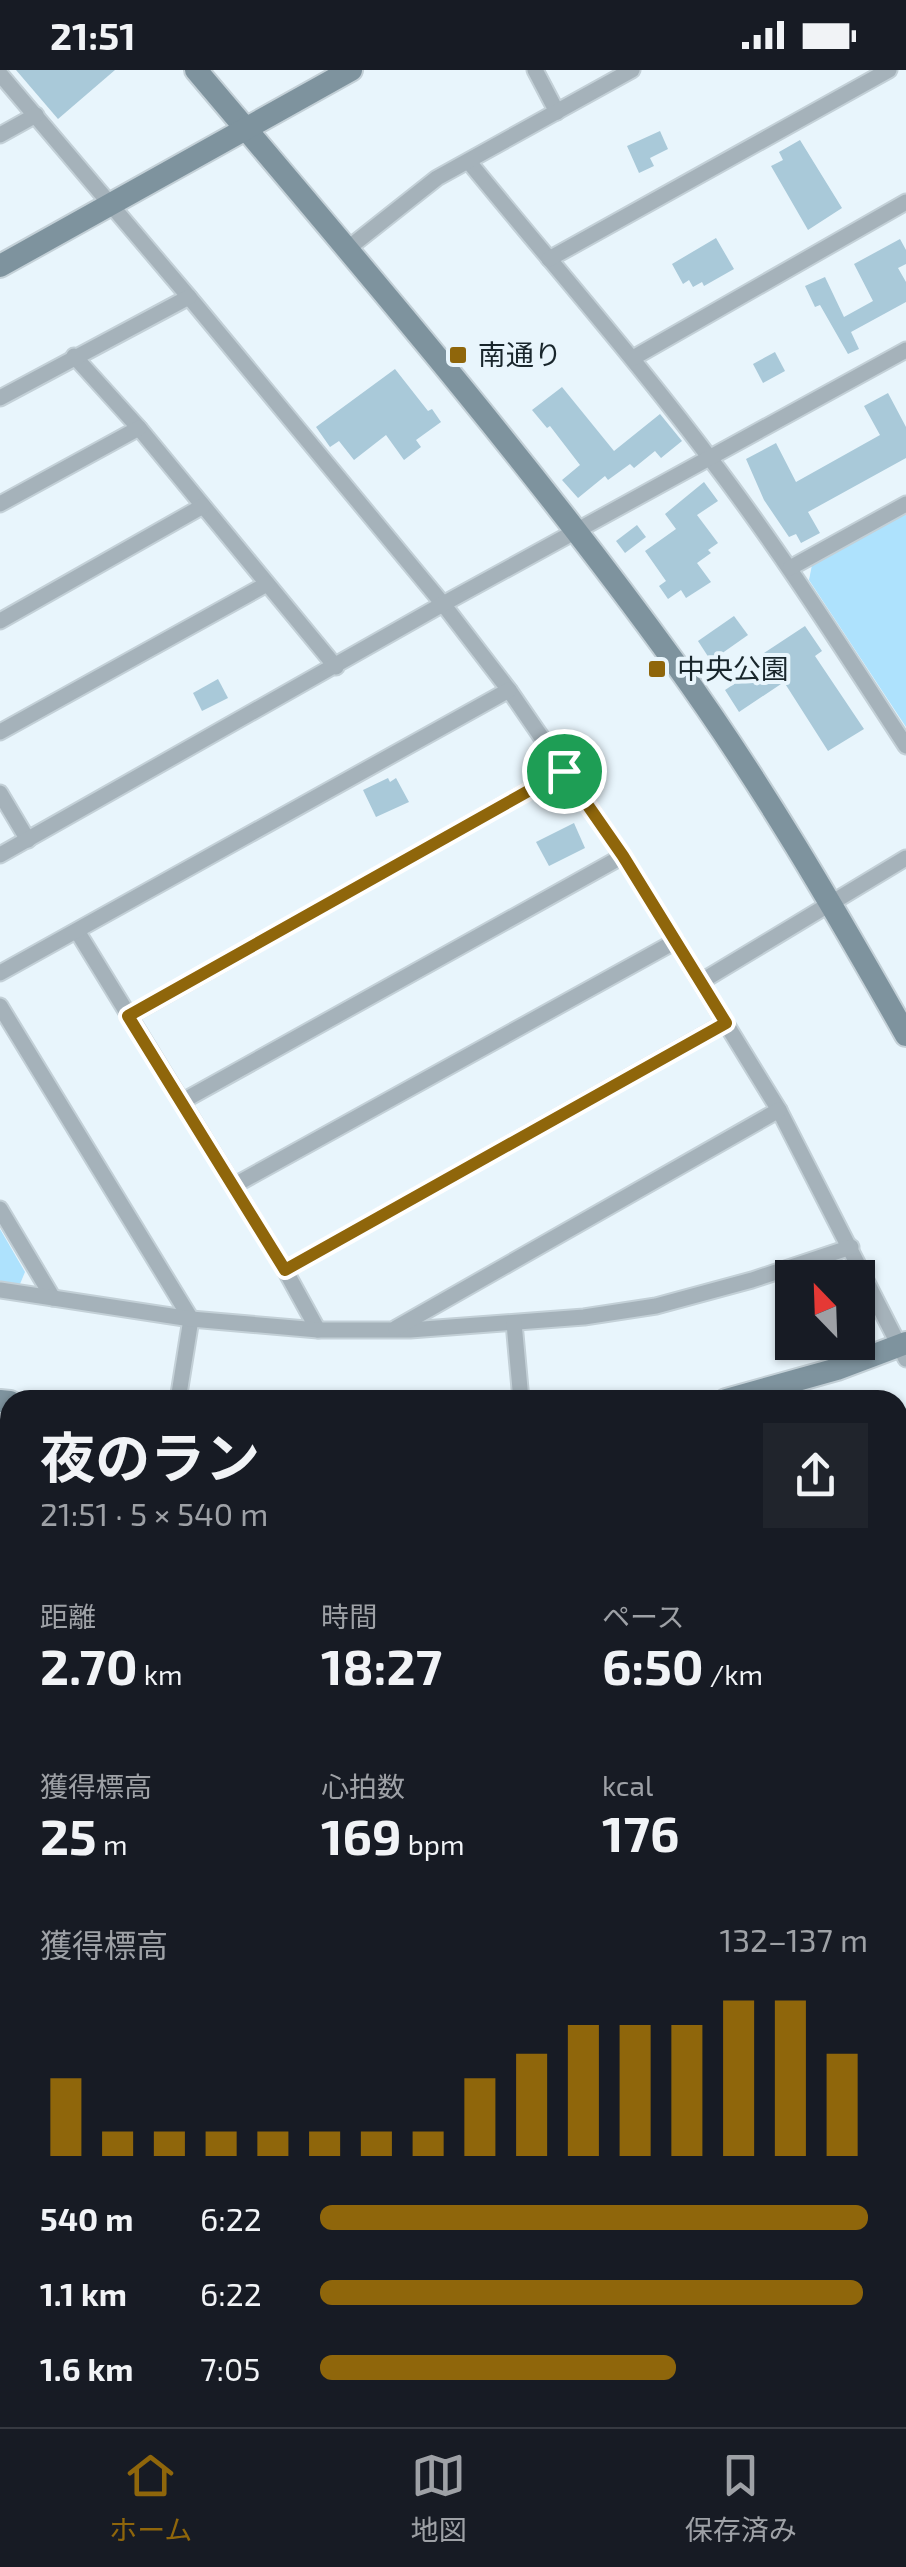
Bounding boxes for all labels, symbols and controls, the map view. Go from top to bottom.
text: 21:51 [50,12,136,58]
place label: 南通り [478,337,562,371]
marker: 南通り [447,344,469,366]
place label: 中央公園 [677,651,789,685]
marker: 中央公園 [646,658,668,680]
pin [522,729,607,814]
icon: arrive [537,744,592,799]
north arrow [775,1260,875,1360]
map controls [775,1260,875,1360]
text: 夜のラン [40,1423,260,1489]
button: share [763,1423,868,1528]
text: 21:51 · 5 × 540 m [40,1494,268,1532]
text: 距離 [40,1599,96,1633]
text: 時間 [321,1599,377,1633]
text: ペース [602,1599,685,1633]
text: 2.70 [40,1635,138,1695]
text: 18:27 [321,1635,442,1695]
text: 6:50 [602,1635,704,1695]
text: km [138,1657,183,1691]
text: /km [704,1657,763,1691]
text: kcal [602,1768,653,1802]
text: 獲得標高 [40,1769,152,1803]
text: 心拍数 [321,1769,405,1803]
text: 176 [602,1802,680,1862]
text: 25 [40,1805,97,1865]
text: 169 [321,1805,402,1865]
text: m [97,1827,127,1861]
text: bpm [402,1827,465,1861]
text: 132–137 m [719,1920,868,1958]
text: 獲得標高 [40,1925,168,1963]
text: 540 m [40,2199,133,2237]
text: 6:22 [200,2199,262,2237]
text: 1.1 km [40,2274,127,2312]
text: 6:22 [200,2274,262,2312]
text: 1.6 km [40,2349,134,2387]
text: 7:05 [200,2349,260,2387]
tab: ホーム [109,2448,192,2548]
tab: 地図 [411,2448,467,2548]
tab: 保存済み [685,2448,797,2548]

